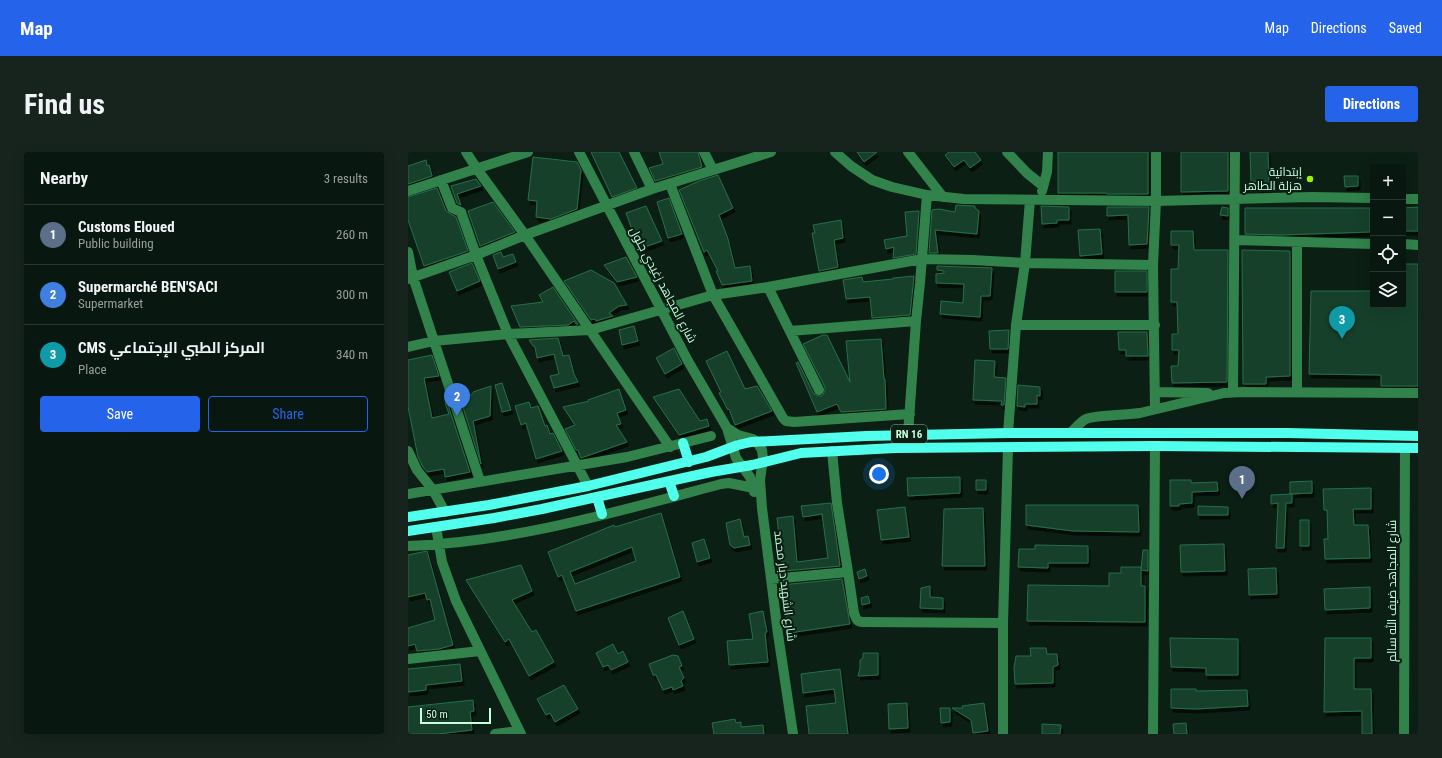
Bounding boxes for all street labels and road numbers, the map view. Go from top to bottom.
street label: شارع المجاهد زغيدي جلول [624,225,700,347]
road number: RN 16 [891,425,927,443]
street label: شارع المجاهد ضيف الله سالم [1384,520,1400,662]
street label: شارع الشهيد دبار محمد [770,530,799,642]

